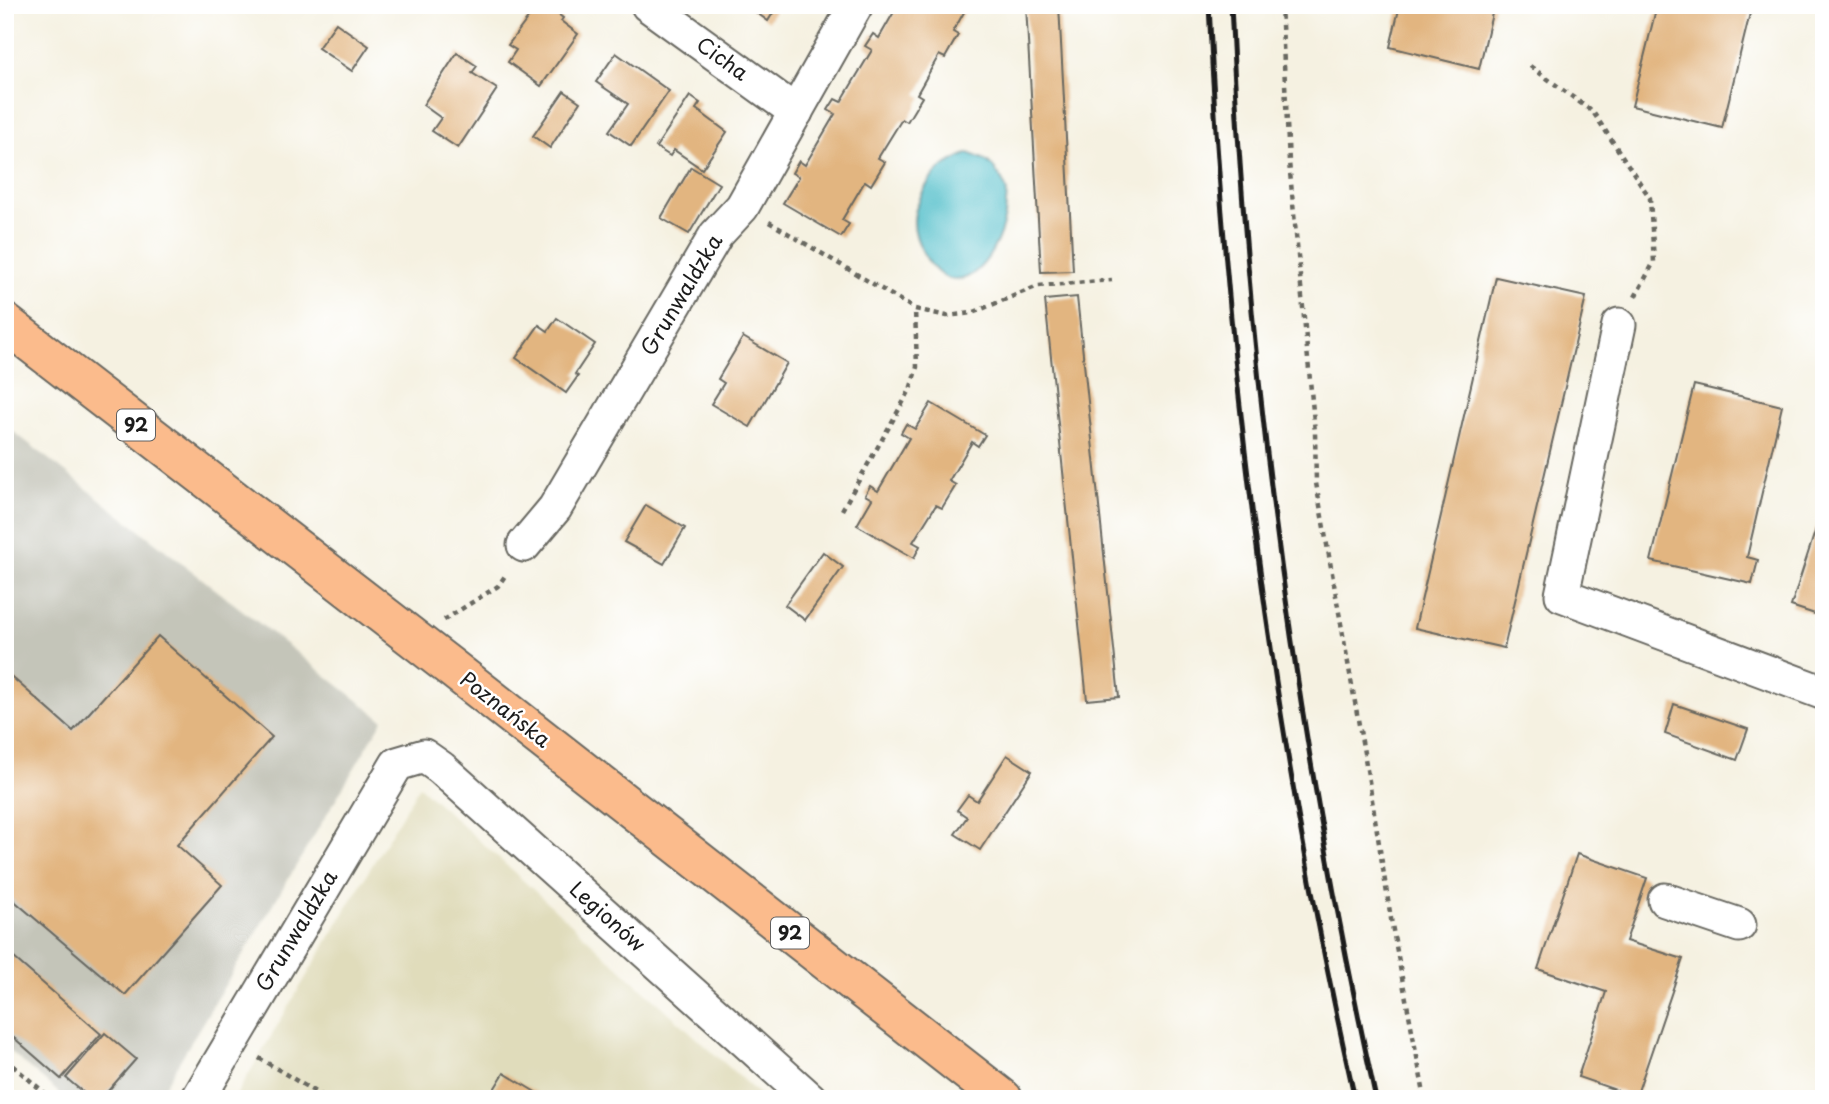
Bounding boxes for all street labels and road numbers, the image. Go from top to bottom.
street label: Cicha [690,27,756,87]
street label: Grunwaldzka [631,227,729,361]
road number: 92 [117,410,155,440]
street label: Poznańska [454,663,559,754]
street label: Grunwaldzka [246,863,344,997]
street label: Legionów [563,873,653,958]
road number: 92 [771,917,809,948]

